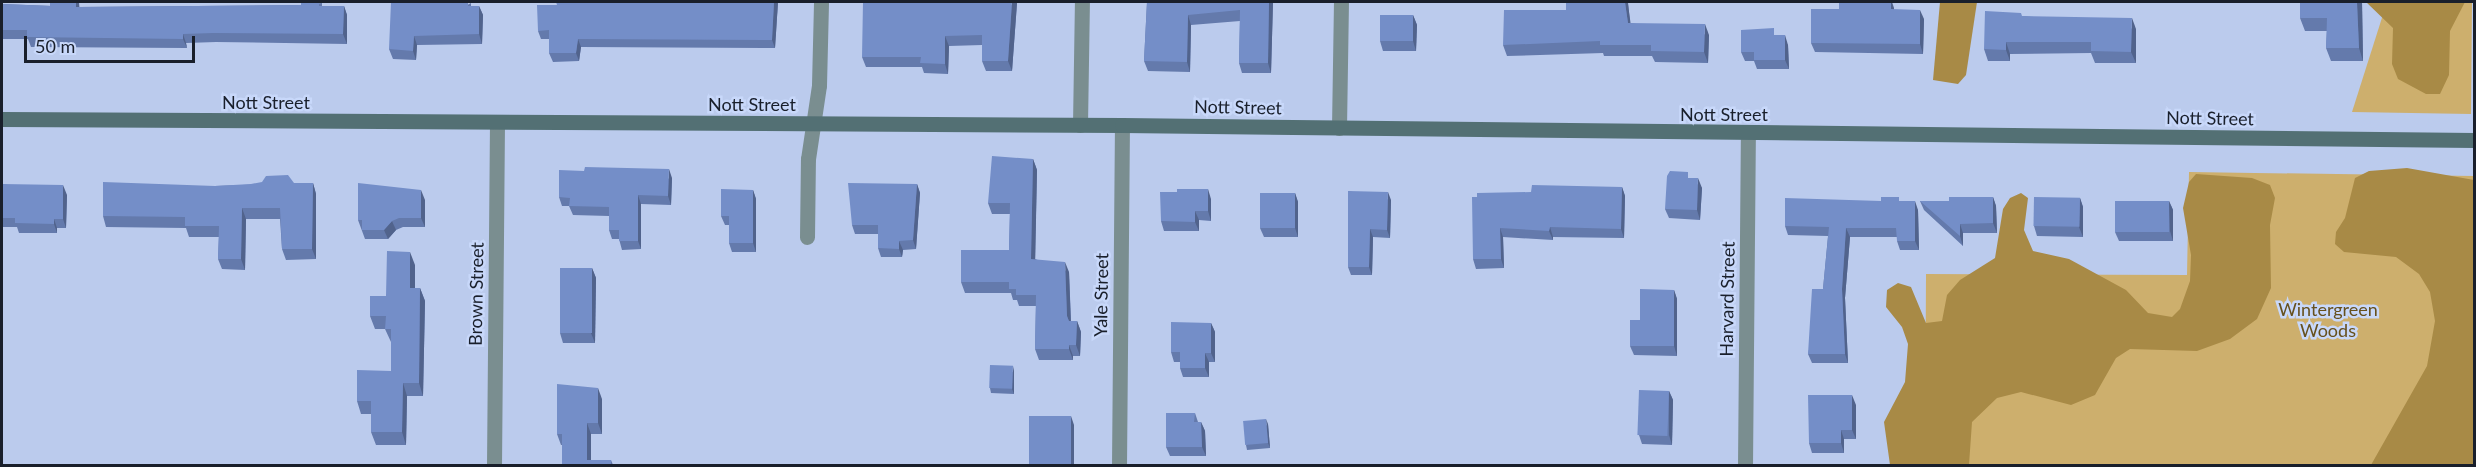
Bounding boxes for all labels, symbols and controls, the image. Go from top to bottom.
scale bar [27,24,198,62]
text: 50 m [35,35,75,57]
street label: Nott Street [222,91,310,113]
street label: Nott Street [708,93,796,115]
street label: Nott Street [1194,95,1282,119]
street label: Nott Street [1680,103,1768,125]
street label: Nott Street [2166,106,2254,130]
street label: Harvard Street [1715,241,1739,357]
street label: Brown Street [464,242,488,346]
street label: Yale Street [1089,253,1113,337]
park label: Wintergreen Woods [2278,299,2378,342]

